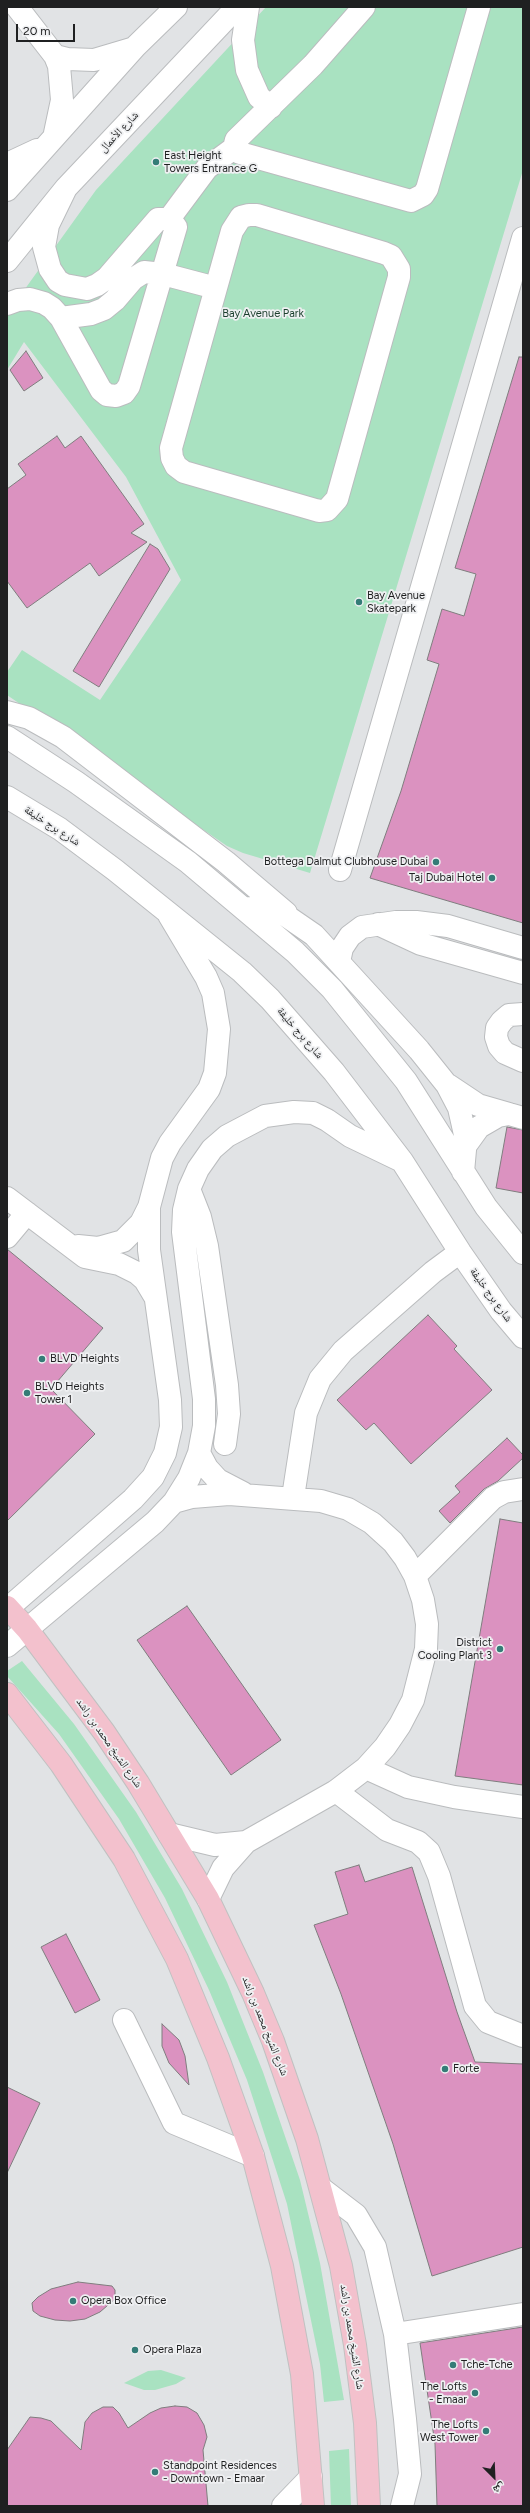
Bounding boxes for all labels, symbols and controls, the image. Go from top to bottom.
scale bar [18,16,77,42]
text: 20 m [23,24,51,38]
street label: شارع الأعمال [97,109,141,155]
place label: East Height Towers Entrance G [164,149,257,175]
marker: East Height Towers Entrance G [151,157,161,167]
park label: Bay Avenue Park [222,307,304,321]
place label: Bay Avenue Skatepark [367,589,425,615]
marker: Bay Avenue Skatepark [354,597,364,607]
street label: شارع برج خليفة [22,803,82,849]
place label: Bottega Dalmut Clubhouse Dubai [264,855,428,869]
marker: Bottega Dalmut Clubhouse Dubai [431,857,441,867]
place label: Taj Dubai Hotel [409,871,484,885]
marker: Taj Dubai Hotel [487,873,497,883]
street label: شارع برج خليفة [274,1005,326,1061]
street label: شارع برج خليفة [467,1265,515,1325]
place label: BLVD Heights [50,1352,119,1366]
marker: BLVD Heights [37,1354,47,1364]
place label: BLVD Heights Tower 1 [35,1380,104,1406]
marker: BLVD Heights Tower 1 [22,1388,32,1398]
place label: District Cooling Plant 3 [418,1636,492,1662]
marker: District Cooling Plant 3 [495,1644,505,1654]
street label: شارع الشيخ محمد بن راشد [73,1696,145,1790]
street label: شارع الشيخ محمد بن راشد [239,1974,291,2078]
place label: Forte [453,2062,479,2076]
marker: Forte [440,2064,450,2074]
street label: شارع الشيخ محمد بن راشد [337,2284,367,2390]
place label: Opera Box Office [81,2294,166,2308]
marker: Opera Box Office [68,2296,78,2306]
place label: Opera Plaza [143,2343,201,2357]
marker: Opera Plaza [130,2345,140,2355]
place label: Tche-Tche [461,2358,513,2372]
marker: Tche-Tche [448,2360,458,2370]
place label: The Lofts - Emaar [421,2380,467,2406]
marker: The Lofts - Emaar [470,2388,480,2398]
place label: The Lofts West Tower [420,2418,478,2444]
marker: The Lofts West Tower [481,2426,491,2436]
north arrow [474,2457,514,2497]
place label: Standpoint Residences - Downtown - Emaar [163,2459,277,2485]
marker: Standpoint Residences - Downtown - Emaar [150,2467,160,2477]
text: ش [491,2480,507,2497]

